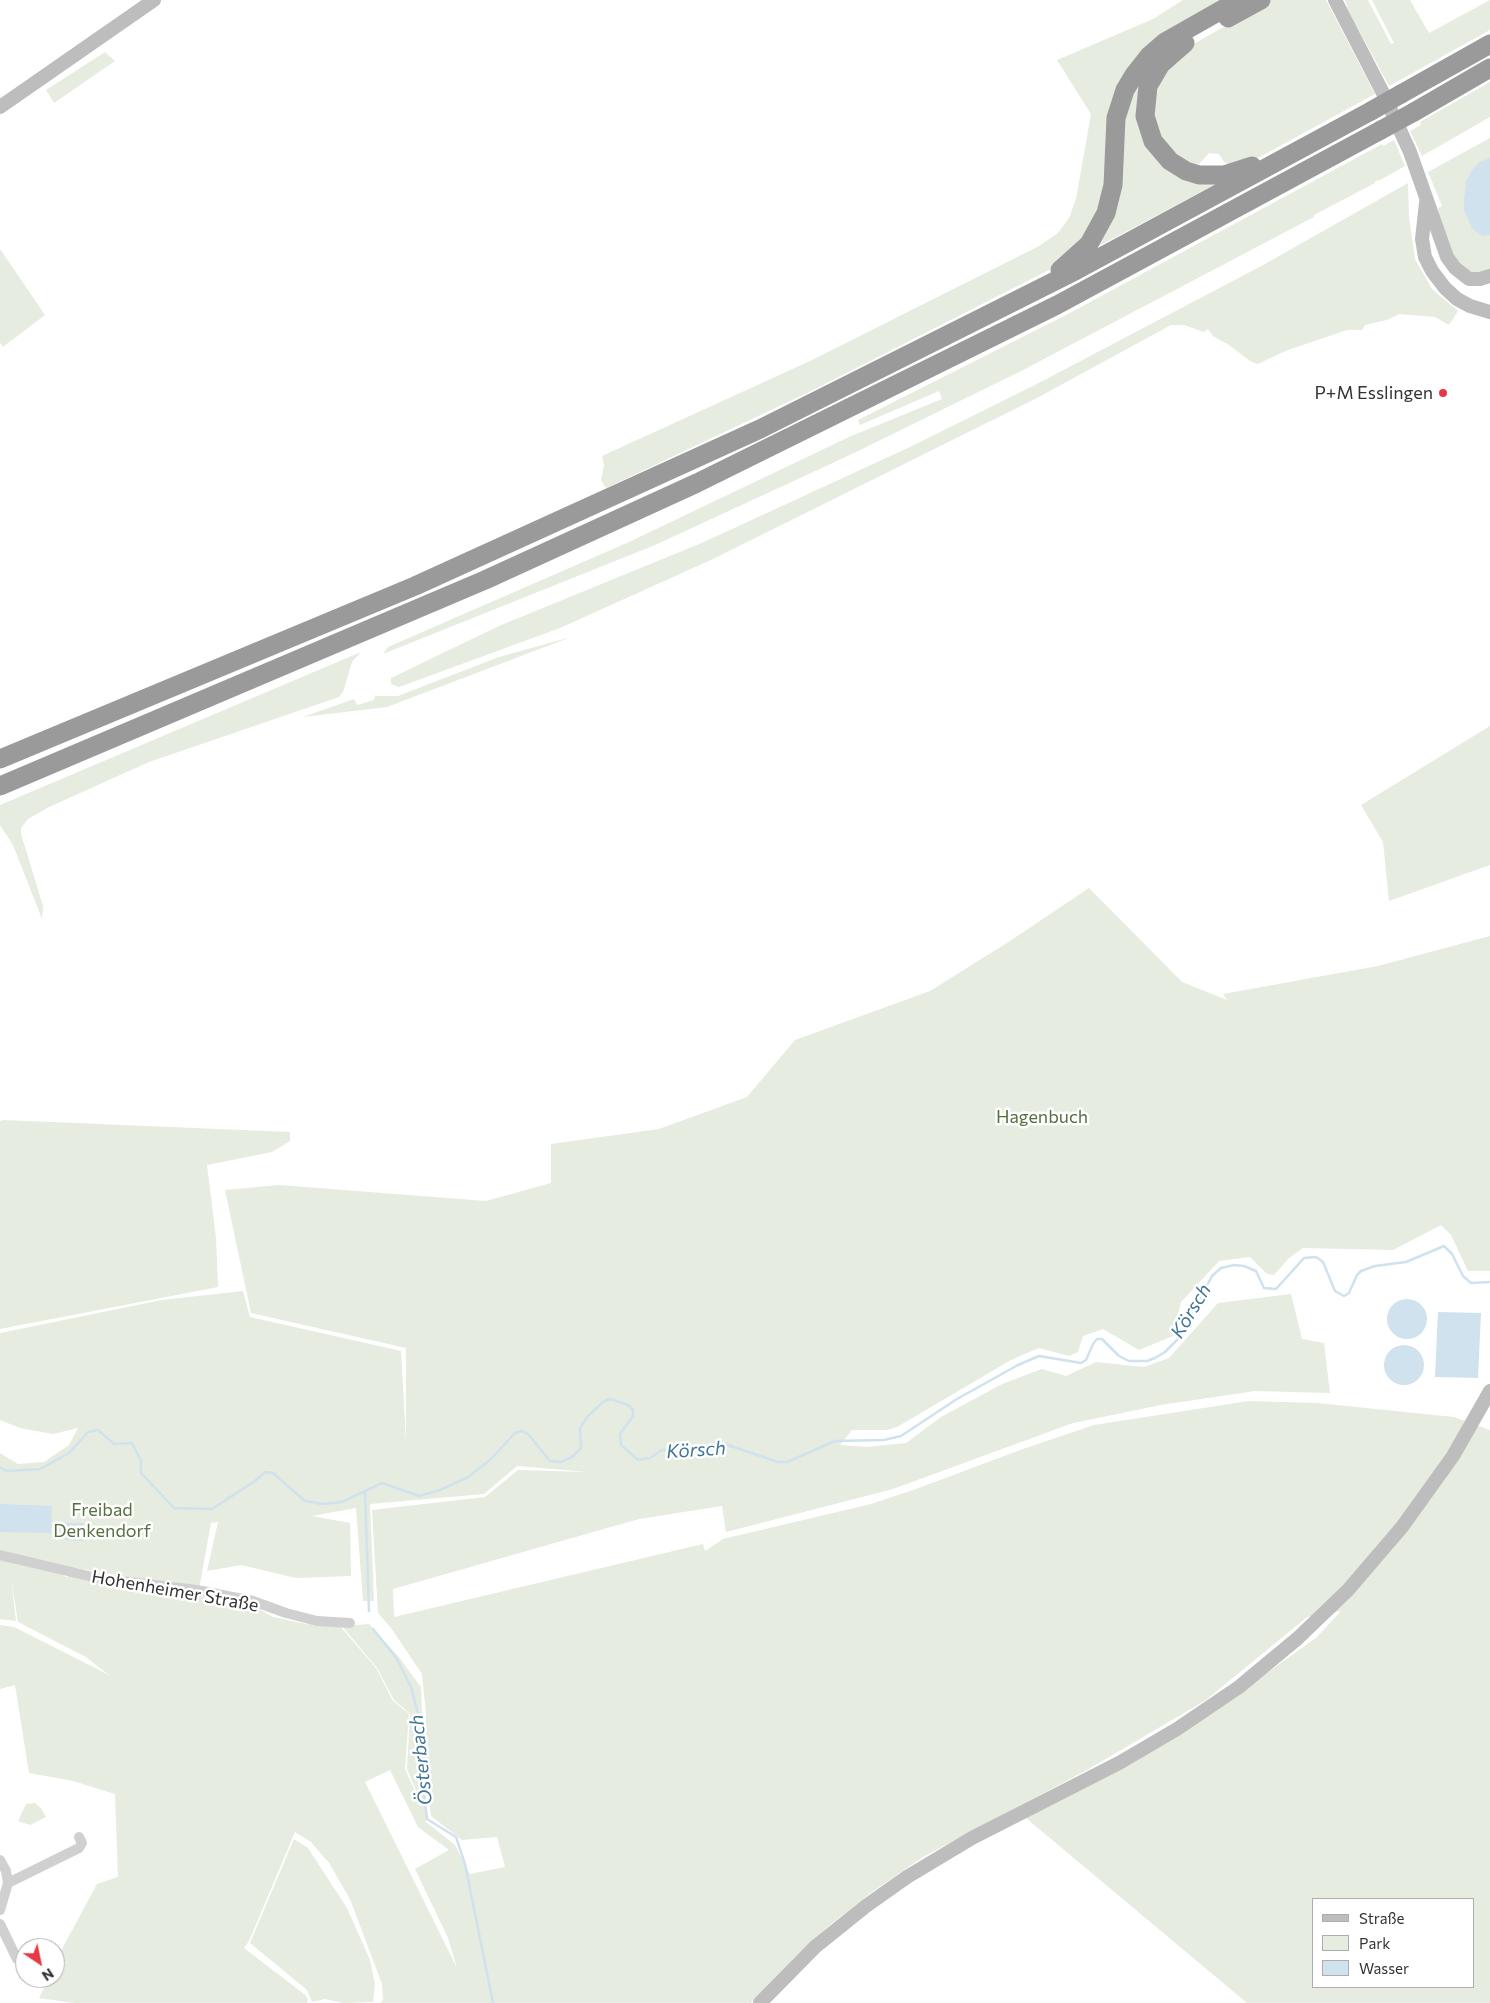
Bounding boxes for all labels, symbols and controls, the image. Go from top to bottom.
place label: P+M Esslingen [1315,382,1433,404]
marker: P+M Esslingen [1437,387,1449,399]
park label: Hagenbuch [996,1106,1088,1128]
water label: Körsch [1166,1280,1216,1342]
water label: Körsch [666,1437,726,1463]
park label: Freibad Denkendorf [53,1499,151,1542]
street label: Hohenheimer Straße [90,1566,260,1616]
water label: Österbach [405,1714,437,1806]
legend [1312,1898,1475,1988]
text: Straße [1359,1909,1405,1927]
text: Park [1359,1934,1390,1952]
north arrow [15,1938,65,1988]
text: Wasser [1359,1959,1409,1977]
text: N [39,1965,57,1985]

